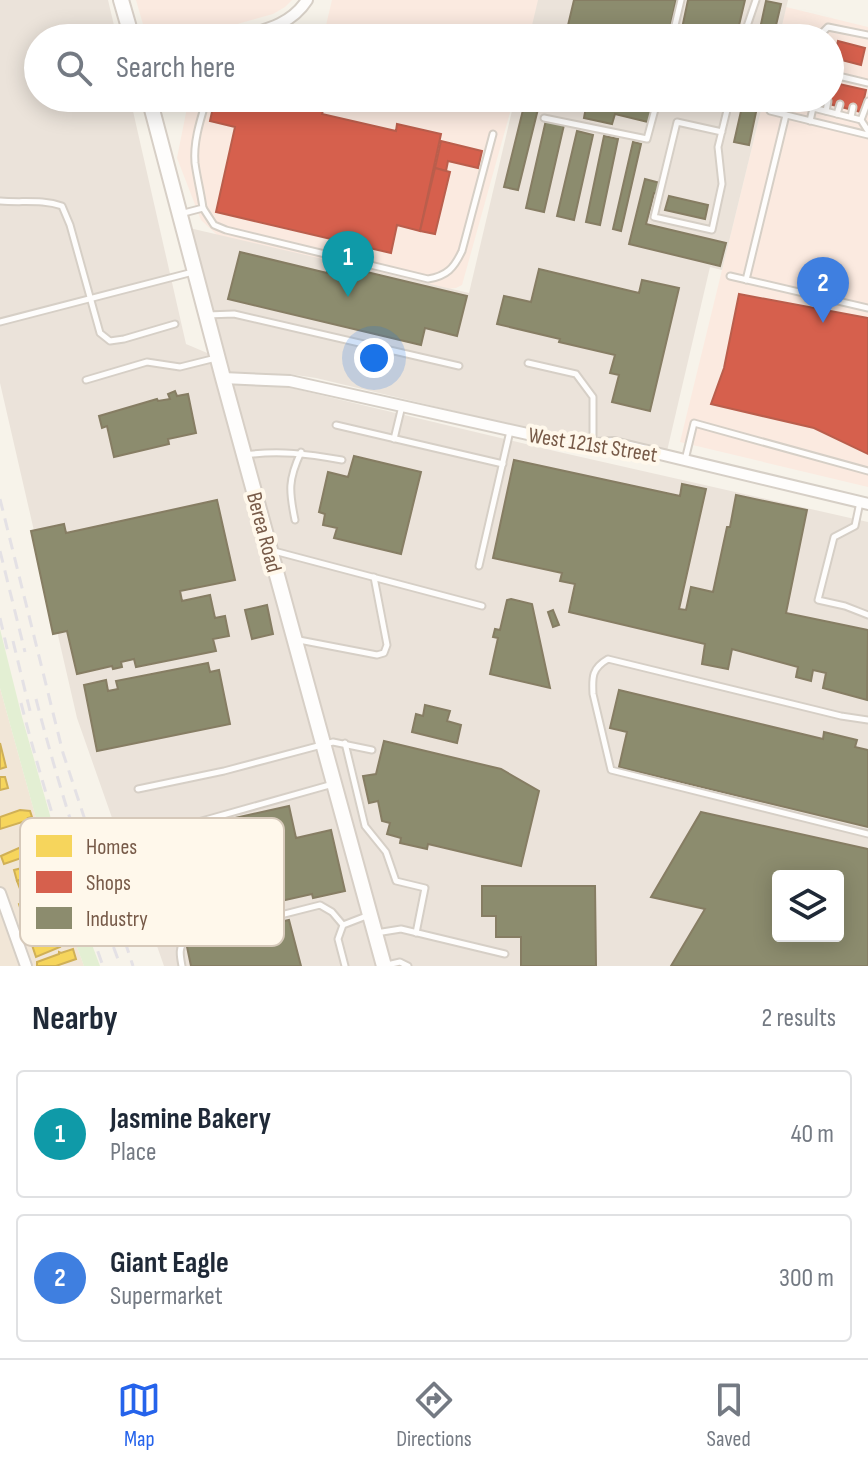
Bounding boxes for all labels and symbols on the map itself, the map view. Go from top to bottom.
pin: 1 [322,231,374,297]
pin: 2 [797,257,849,323]
your location [354,338,394,378]
street label: West 121st Street [526,422,659,469]
street label: Berea Road [240,489,287,576]
legend [20,818,284,946]
text: Homes [86,834,137,861]
text: Shops [86,870,131,897]
text: Industry [86,906,148,933]

